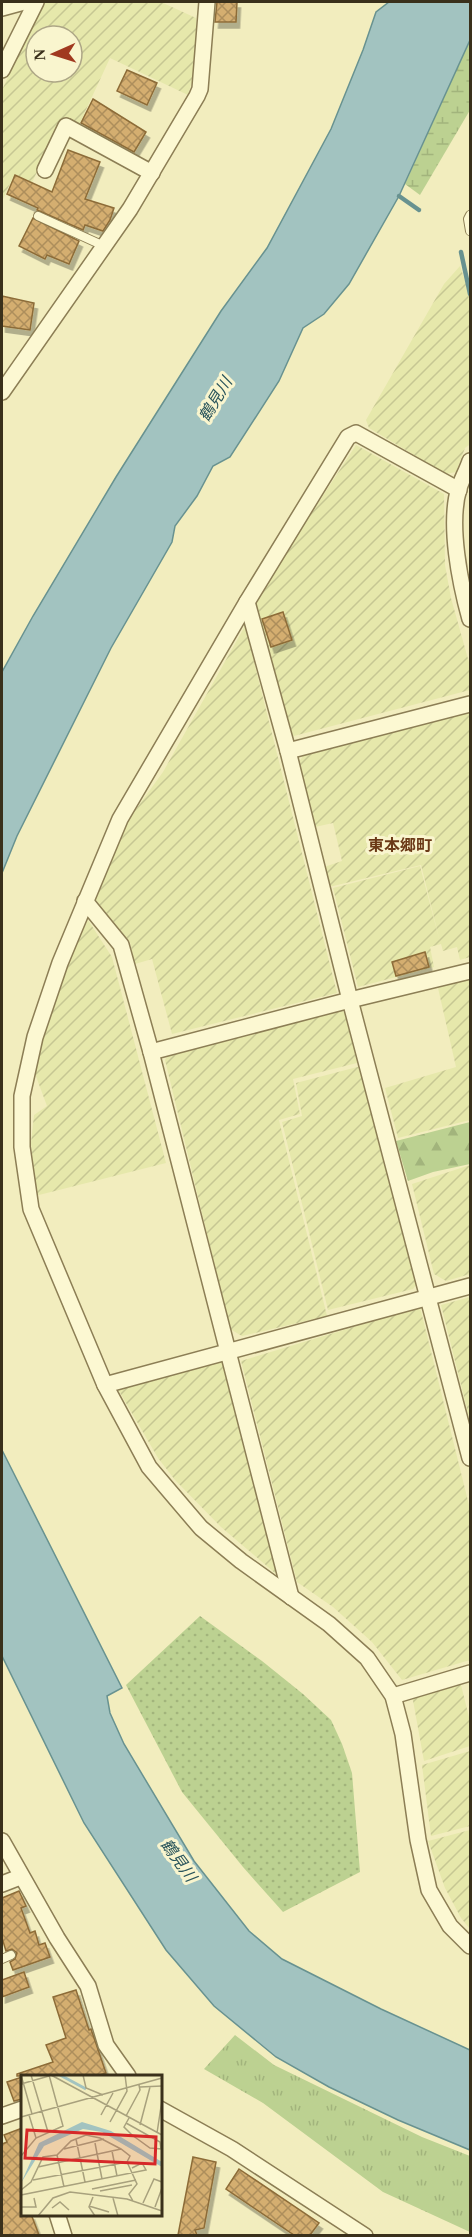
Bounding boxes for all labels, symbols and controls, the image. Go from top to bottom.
north arrow [24,24,84,84]
text: N [31,48,48,61]
water label: 鶴見川 [196,373,236,424]
district label: 東本郷町 [368,837,432,854]
water label: 鶴見川 [158,1836,201,1886]
inset map [21,2075,162,2216]

